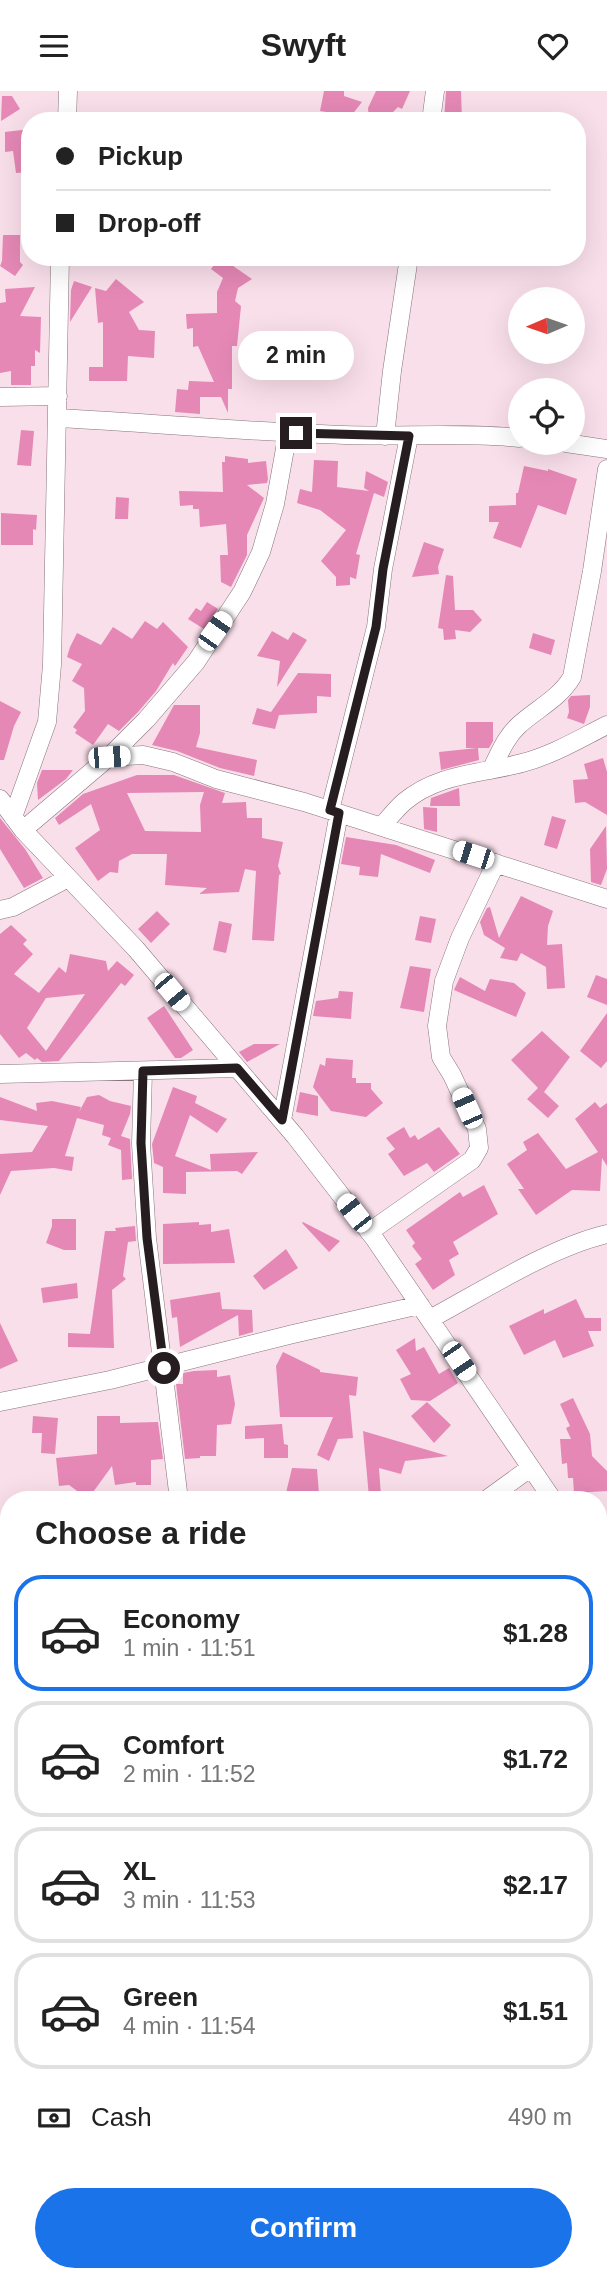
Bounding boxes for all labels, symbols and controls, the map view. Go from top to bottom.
icon: menu [35,27,73,65]
text: Swyft [261,27,346,63]
icon: heart [534,27,572,65]
text: Pickup [98,141,183,171]
text: Drop-off [98,208,201,238]
north arrow [508,287,584,364]
map controls [508,287,585,455]
callout: 2 min [238,331,354,381]
text: 2 min [266,342,326,368]
button: locate [508,378,585,455]
route end [280,417,312,449]
car [195,608,236,654]
car [88,745,131,769]
car [450,839,497,871]
car [151,969,194,1015]
car [449,1085,486,1131]
car [333,1190,376,1236]
car [439,1338,480,1384]
route start [148,1352,180,1384]
text: Choose a ride [35,1515,247,1551]
icon: car [39,1602,102,1665]
text: Economy [123,1604,240,1634]
text: $1.28 [503,1618,568,1648]
text: 1 min · 11:51 [123,1635,256,1661]
icon: car [39,1728,102,1791]
text: Comfort [123,1730,224,1760]
text: $1.72 [503,1744,568,1774]
text: 2 min · 11:52 [123,1761,256,1787]
icon: car [39,1854,102,1917]
text: XL [123,1856,156,1886]
text: $2.17 [503,1870,568,1900]
text: 3 min · 11:53 [123,1887,256,1913]
icon: car [39,1980,102,2043]
text: Green [123,1982,198,2012]
text: $1.51 [503,1996,568,2026]
text: 4 min · 11:54 [123,2013,256,2039]
icon: cash [35,2099,73,2137]
text: Cash [91,2102,152,2132]
text: 490 m [508,2104,572,2130]
button: Confirm [35,2188,572,2268]

